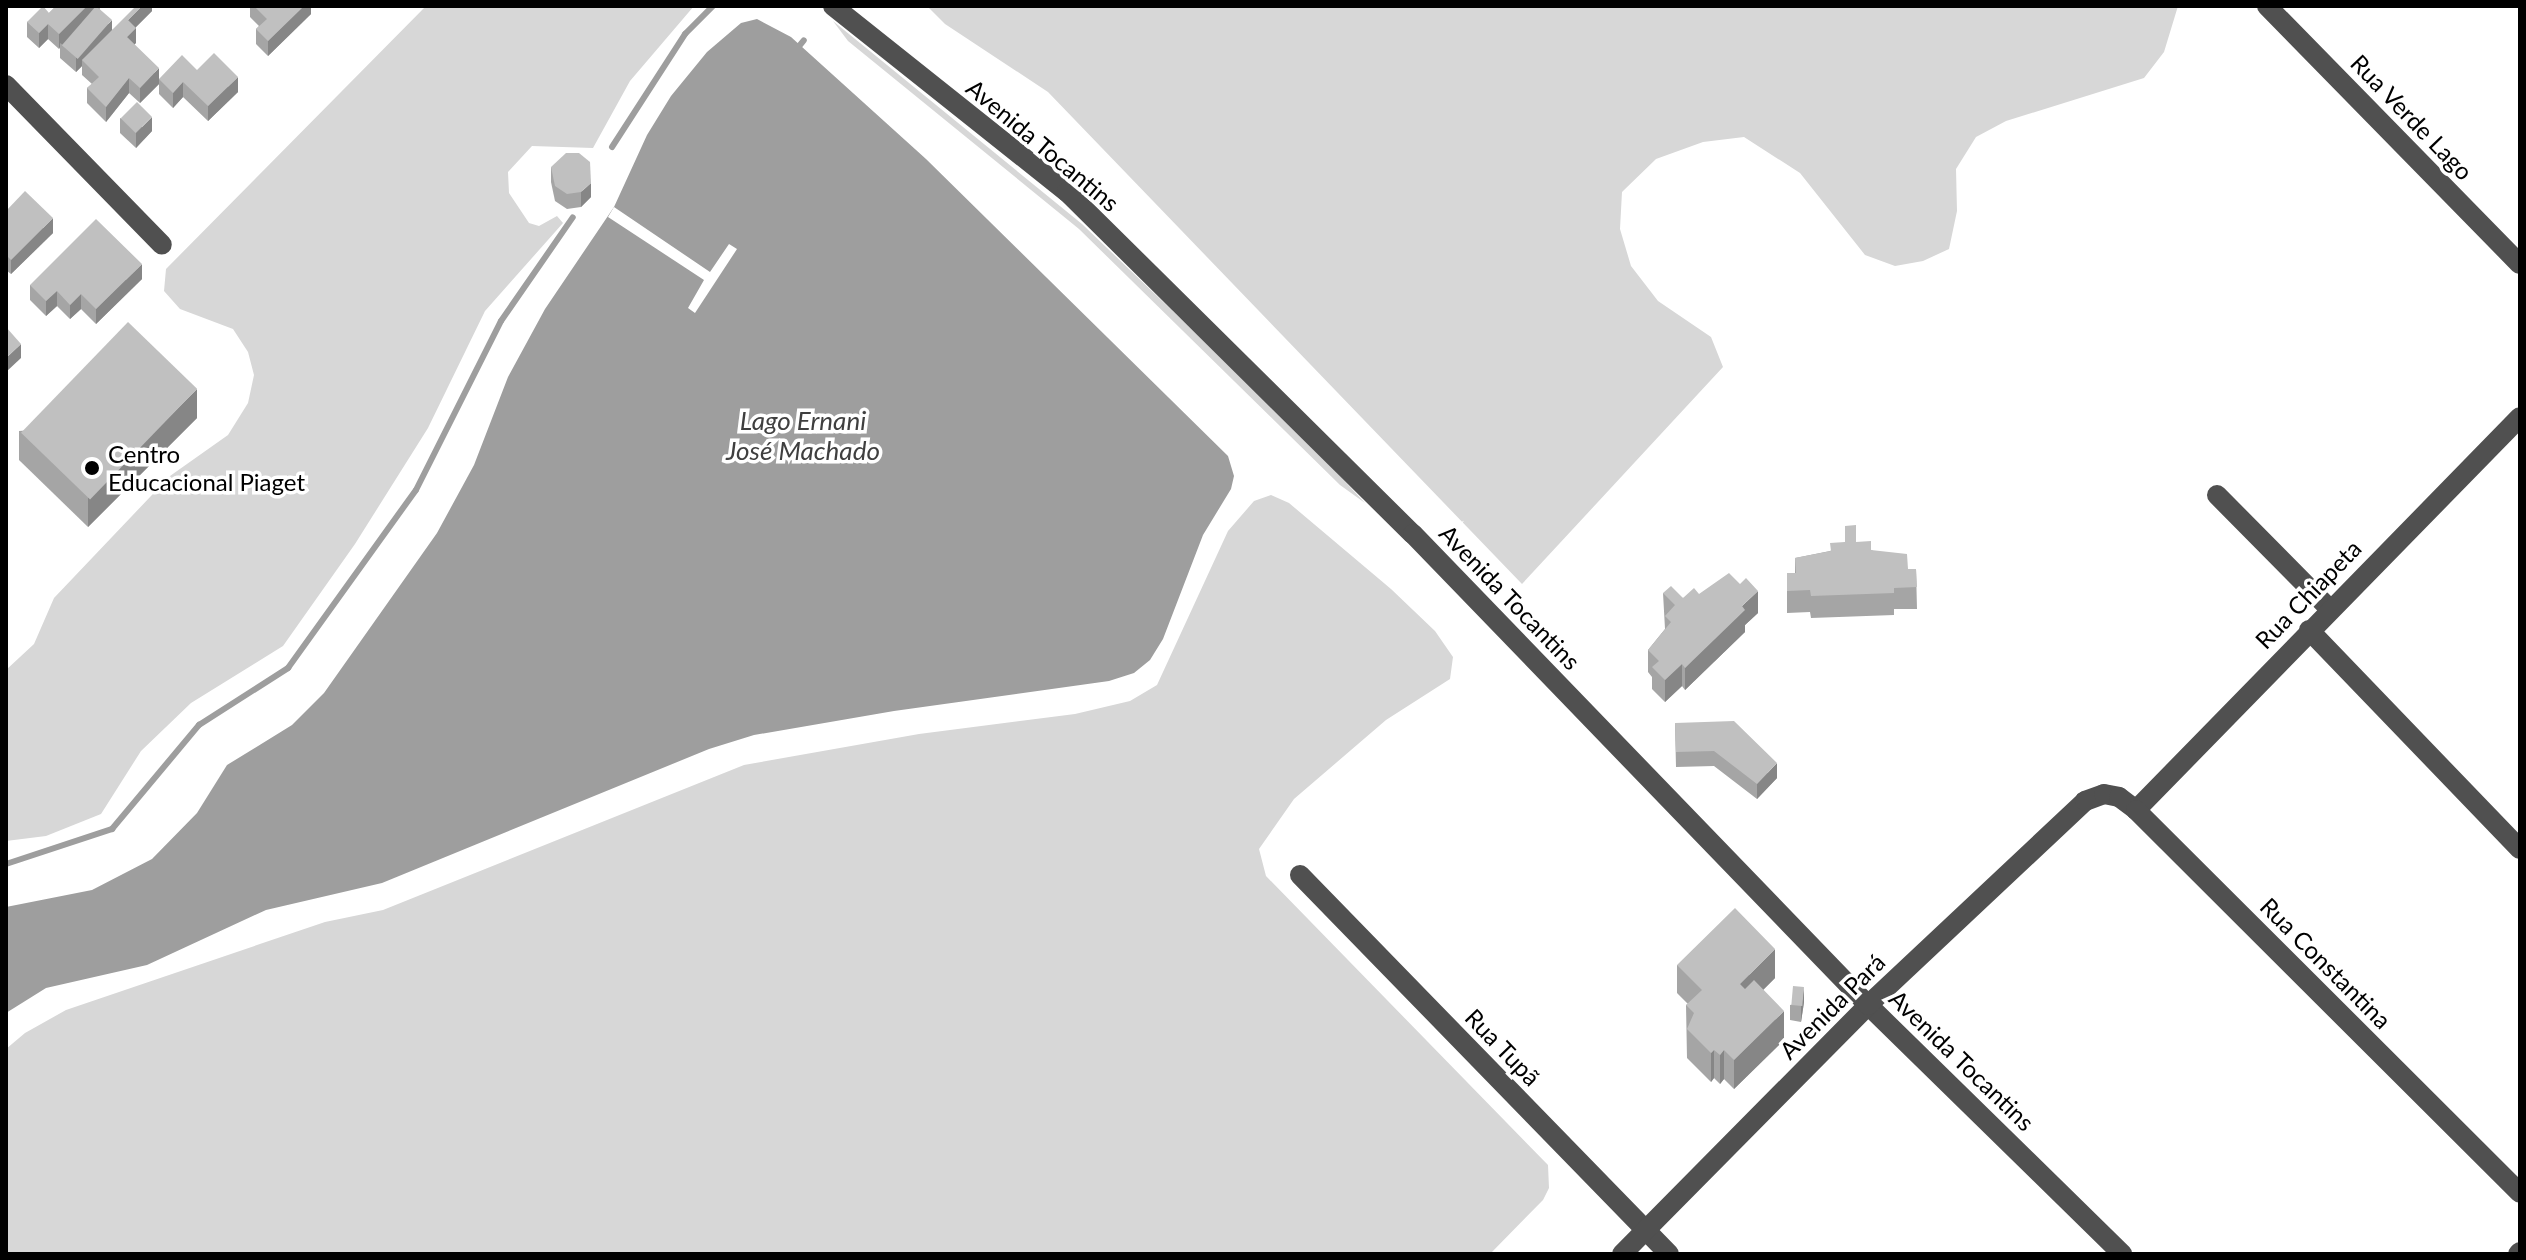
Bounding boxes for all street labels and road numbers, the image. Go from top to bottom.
street label: Rua Verde Lago [2345,48,2479,186]
street label: Avenida Tocantins [961,73,1125,217]
street label: Avenida Tocantins [1433,518,1587,676]
street label: Rua Chiapeta [2249,534,2367,654]
street label: Rua Constantina [2255,892,2397,1034]
street label: Avenida Pará [1773,947,1891,1065]
street label: Avenida Tocantins [1883,983,2041,1137]
street label: Rua Tupã [1459,1002,1547,1092]

